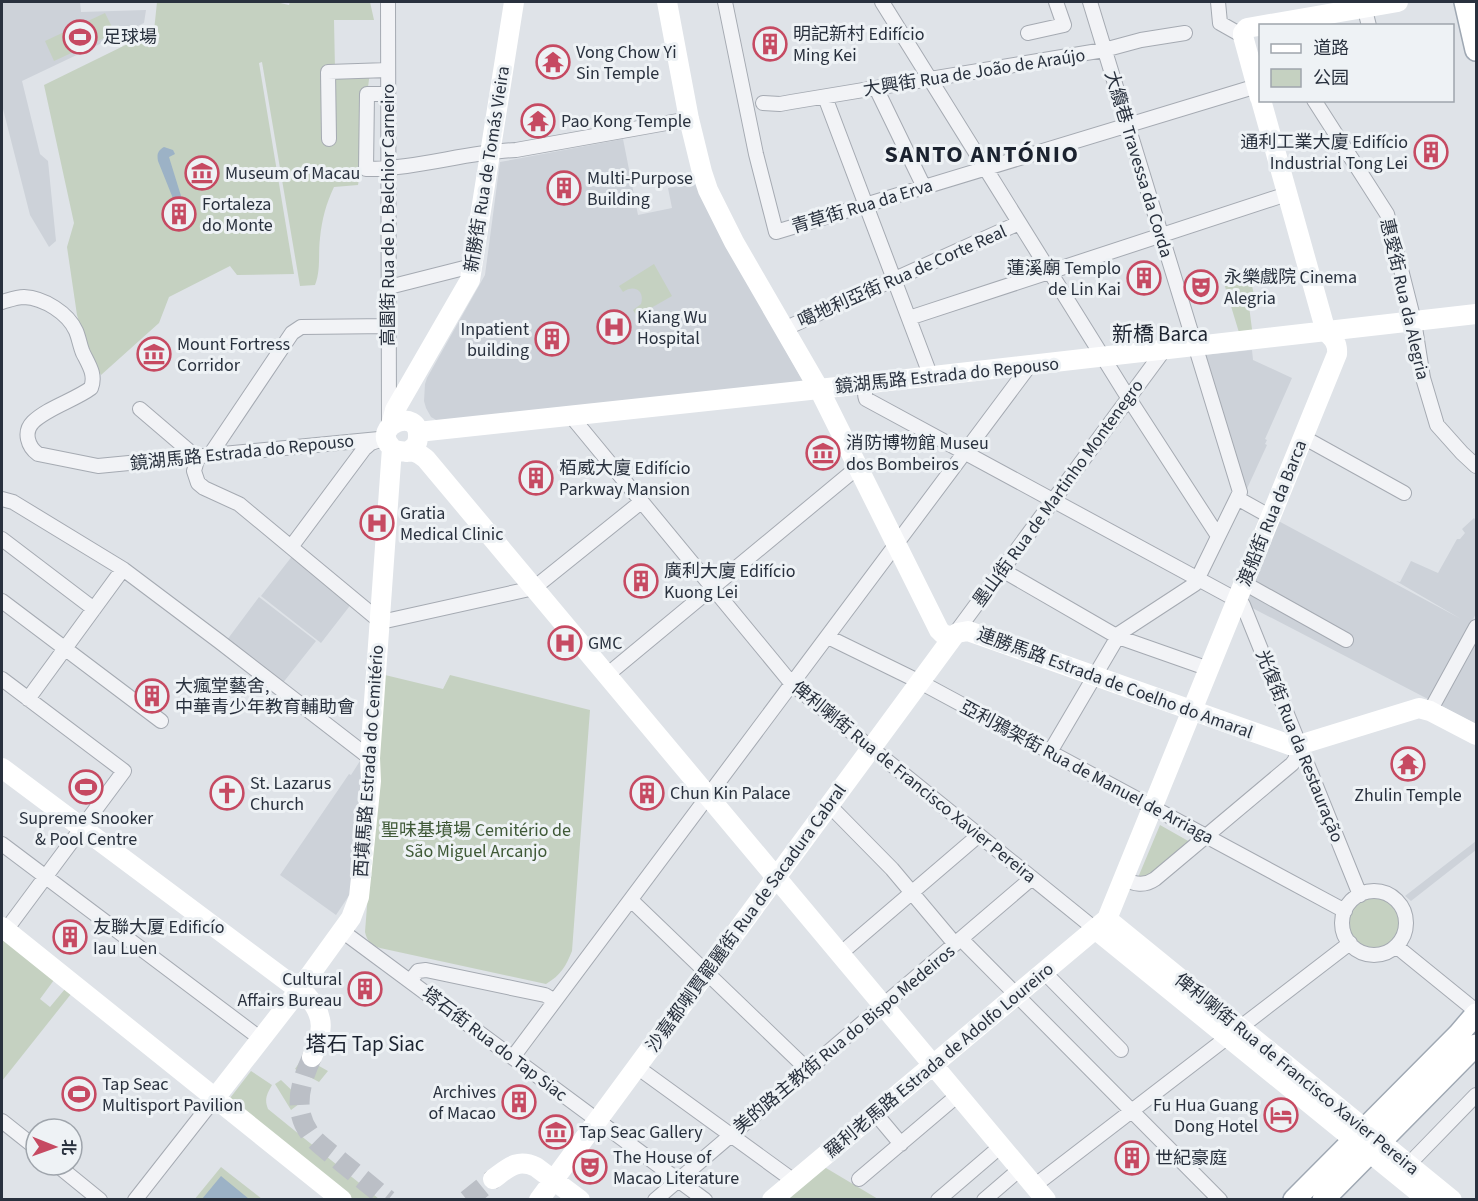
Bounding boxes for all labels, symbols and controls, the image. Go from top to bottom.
sports icon: 足球場 [62,19,98,55]
place label: 明記新村 Edifício Ming Kei [793,22,924,68]
legend [1259,24,1454,102]
place label: 足球場 [103,25,157,50]
building icon: 明記新村 Edifício Ming Kei [752,26,788,62]
text: 道路 [1313,36,1349,61]
place label: Vong Chow Yi Sin Temple [576,40,677,86]
street label: 大興街 Rua de João de Araújo [861,43,1087,102]
temple icon: Vong Chow Yi Sin Temple [535,44,571,80]
street label: 新勝街 Rua de Tomás Vieira [459,64,516,274]
text: 公园 [1313,66,1349,91]
street label: 大纜巷 Travessa da Corda [1098,68,1179,261]
street label: 高園街 Rua de D. Belchior Carneiro [376,84,401,346]
temple icon: Pao Kong Temple [520,103,556,139]
place label: Pao Kong Temple [561,109,691,134]
place label: 通利工業大廈 Edifício Industrial Tong Lei [1241,130,1408,176]
building icon: 通利工業大廈 Edifício Industrial Tong Lei [1413,134,1449,170]
district label: SANTO ANTÓNIO [885,137,1079,172]
museum icon: Museum of Macau [184,155,220,191]
place label: Museum of Macau [225,161,360,186]
place label: Multi-Purpose Building [587,166,693,212]
building icon: Multi-Purpose Building [546,170,582,206]
street label: 青草街 Rua da Erva [789,173,936,240]
place label: Fortaleza do Monte [202,192,273,238]
building icon: Fortaleza do Monte [161,196,197,232]
street label: 惠愛街 Rua da Alegria [1374,216,1435,382]
street label: 噶地利亞街 Rua de Corte Real [794,219,1010,334]
place label: 蓮溪廟 Templo de Lin Kai [1007,256,1121,302]
building icon: 蓮溪廟 Templo de Lin Kai [1126,260,1162,296]
place label: 永樂戲院 Cinema Alegria [1224,265,1357,311]
theatre icon: 永樂戲院 Cinema Alegria [1183,269,1219,305]
place label: Kiang Wu Hospital [637,305,707,351]
hospital icon: Kiang Wu Hospital [596,309,632,345]
place label: Inpatient building [460,317,529,363]
district label: 新橋 Barca [1112,319,1208,349]
building icon: Inpatient building [534,321,570,357]
place label: Mount Fortress Corridor [177,332,290,378]
museum icon: Mount Fortress Corridor [136,336,172,372]
street label: 鏡湖馬路 Estrada do Repouso [834,351,1060,400]
street label: 墨山街 Rua de Martinho Montenegro [967,374,1150,612]
street label: 鏡湖馬路 Estrada do Repouso [129,428,355,477]
place label: 消防博物館 Museu dos Bombeiros [846,431,989,477]
museum icon: 消防博物館 Museu dos Bombeiros [805,435,841,471]
street label: 渡船街 Rua da Barca [1232,436,1313,590]
place label: 栢威大廈 Edifício Parkway Mansion [559,456,690,502]
building icon: 栢威大廈 Edifício Parkway Mansion [518,460,554,496]
place label: Gratia Medical Clinic [400,501,504,547]
hospital icon: Gratia Medical Clinic [359,505,395,541]
place label: 廣利大廈 Edifício Kuong Lei [664,559,795,605]
building icon: 廣利大廈 Edifício Kuong Lei [623,563,659,599]
street label: 連勝馬路 Estrada de Coelho do Amaral [973,622,1256,745]
hospital icon: GMC [547,625,583,661]
place label: GMC [588,631,622,656]
street label: 西墳馬路 Estrada do Cemitério [349,644,390,878]
street label: 光復街 Rua da Restauração [1249,646,1350,846]
place label: 大瘋堂藝舍, 中華青少年教育輔助會 [175,674,355,720]
street label: 俾利喇街 Rua de Francisco Xavier Pereira [786,676,1041,889]
building icon: 大瘋堂藝舍, 中華青少年教育輔助會 [134,678,170,714]
street label: 亞利鴉架街 Rua de Manuel de Arriaga [956,695,1218,850]
temple icon: Zhulin Temple [1390,746,1426,782]
sports icon: Supreme Snooker & Pool Centre [68,769,104,805]
place label: St. Lazarus Church [250,771,331,817]
church icon: St. Lazarus Church [209,775,245,811]
building icon: Chun Kin Palace [629,775,665,811]
street label: 沙嘉都喇賈罷麗街 Rua de Sacadura Cabral [641,779,852,1057]
place label: Chun Kin Palace [670,781,791,806]
place label: Zhulin Temple [1354,783,1462,808]
place label: Supreme Snooker & Pool Centre [19,806,154,852]
park label: 聖味基墳場 Cemitério de São Miguel Arcanjo [381,818,571,864]
place label: 友聯大厦 Edificío Iau Luen [93,915,224,961]
building icon: 友聯大厦 Edificío Iau Luen [52,919,88,955]
street label: 美的路主教街 Rua do Bispo Medeiros [728,939,960,1140]
street label: 羅利老馬路 Estrada de Adolfo Loureiro [819,957,1059,1164]
place label: Cultural Affairs Bureau [238,967,342,1013]
street label: 俾利喇街 Rua de Francisco Xavier Pereira [1169,968,1424,1181]
building icon: Cultural Affairs Bureau [347,971,383,1007]
street label: 塔石街 Rua do Tap Siac [417,981,572,1107]
district label: 塔石 Tap Siac [306,1029,425,1059]
place label: Tap Seac Multisport Pavilion [102,1072,243,1118]
sports icon: Tap Seac Multisport Pavilion [61,1076,97,1112]
place label: Archives of Macao [428,1080,496,1126]
building icon: Archives of Macao [501,1084,537,1120]
place label: Fu Hua Guang Dong Hotel [1153,1093,1258,1139]
hotel icon: Fu Hua Guang Dong Hotel [1263,1097,1299,1133]
museum icon: Tap Seac Gallery [538,1114,574,1150]
north arrow [24,1117,84,1177]
place label: Tap Seac Gallery [579,1120,703,1145]
text: 北 [57,1139,79,1155]
building icon: 世紀豪庭 [1114,1140,1150,1176]
place label: The House of Macao Literature [613,1145,739,1191]
place label: 世紀豪庭 [1155,1146,1227,1171]
theatre icon: The House of Macao Literature [572,1149,608,1185]

